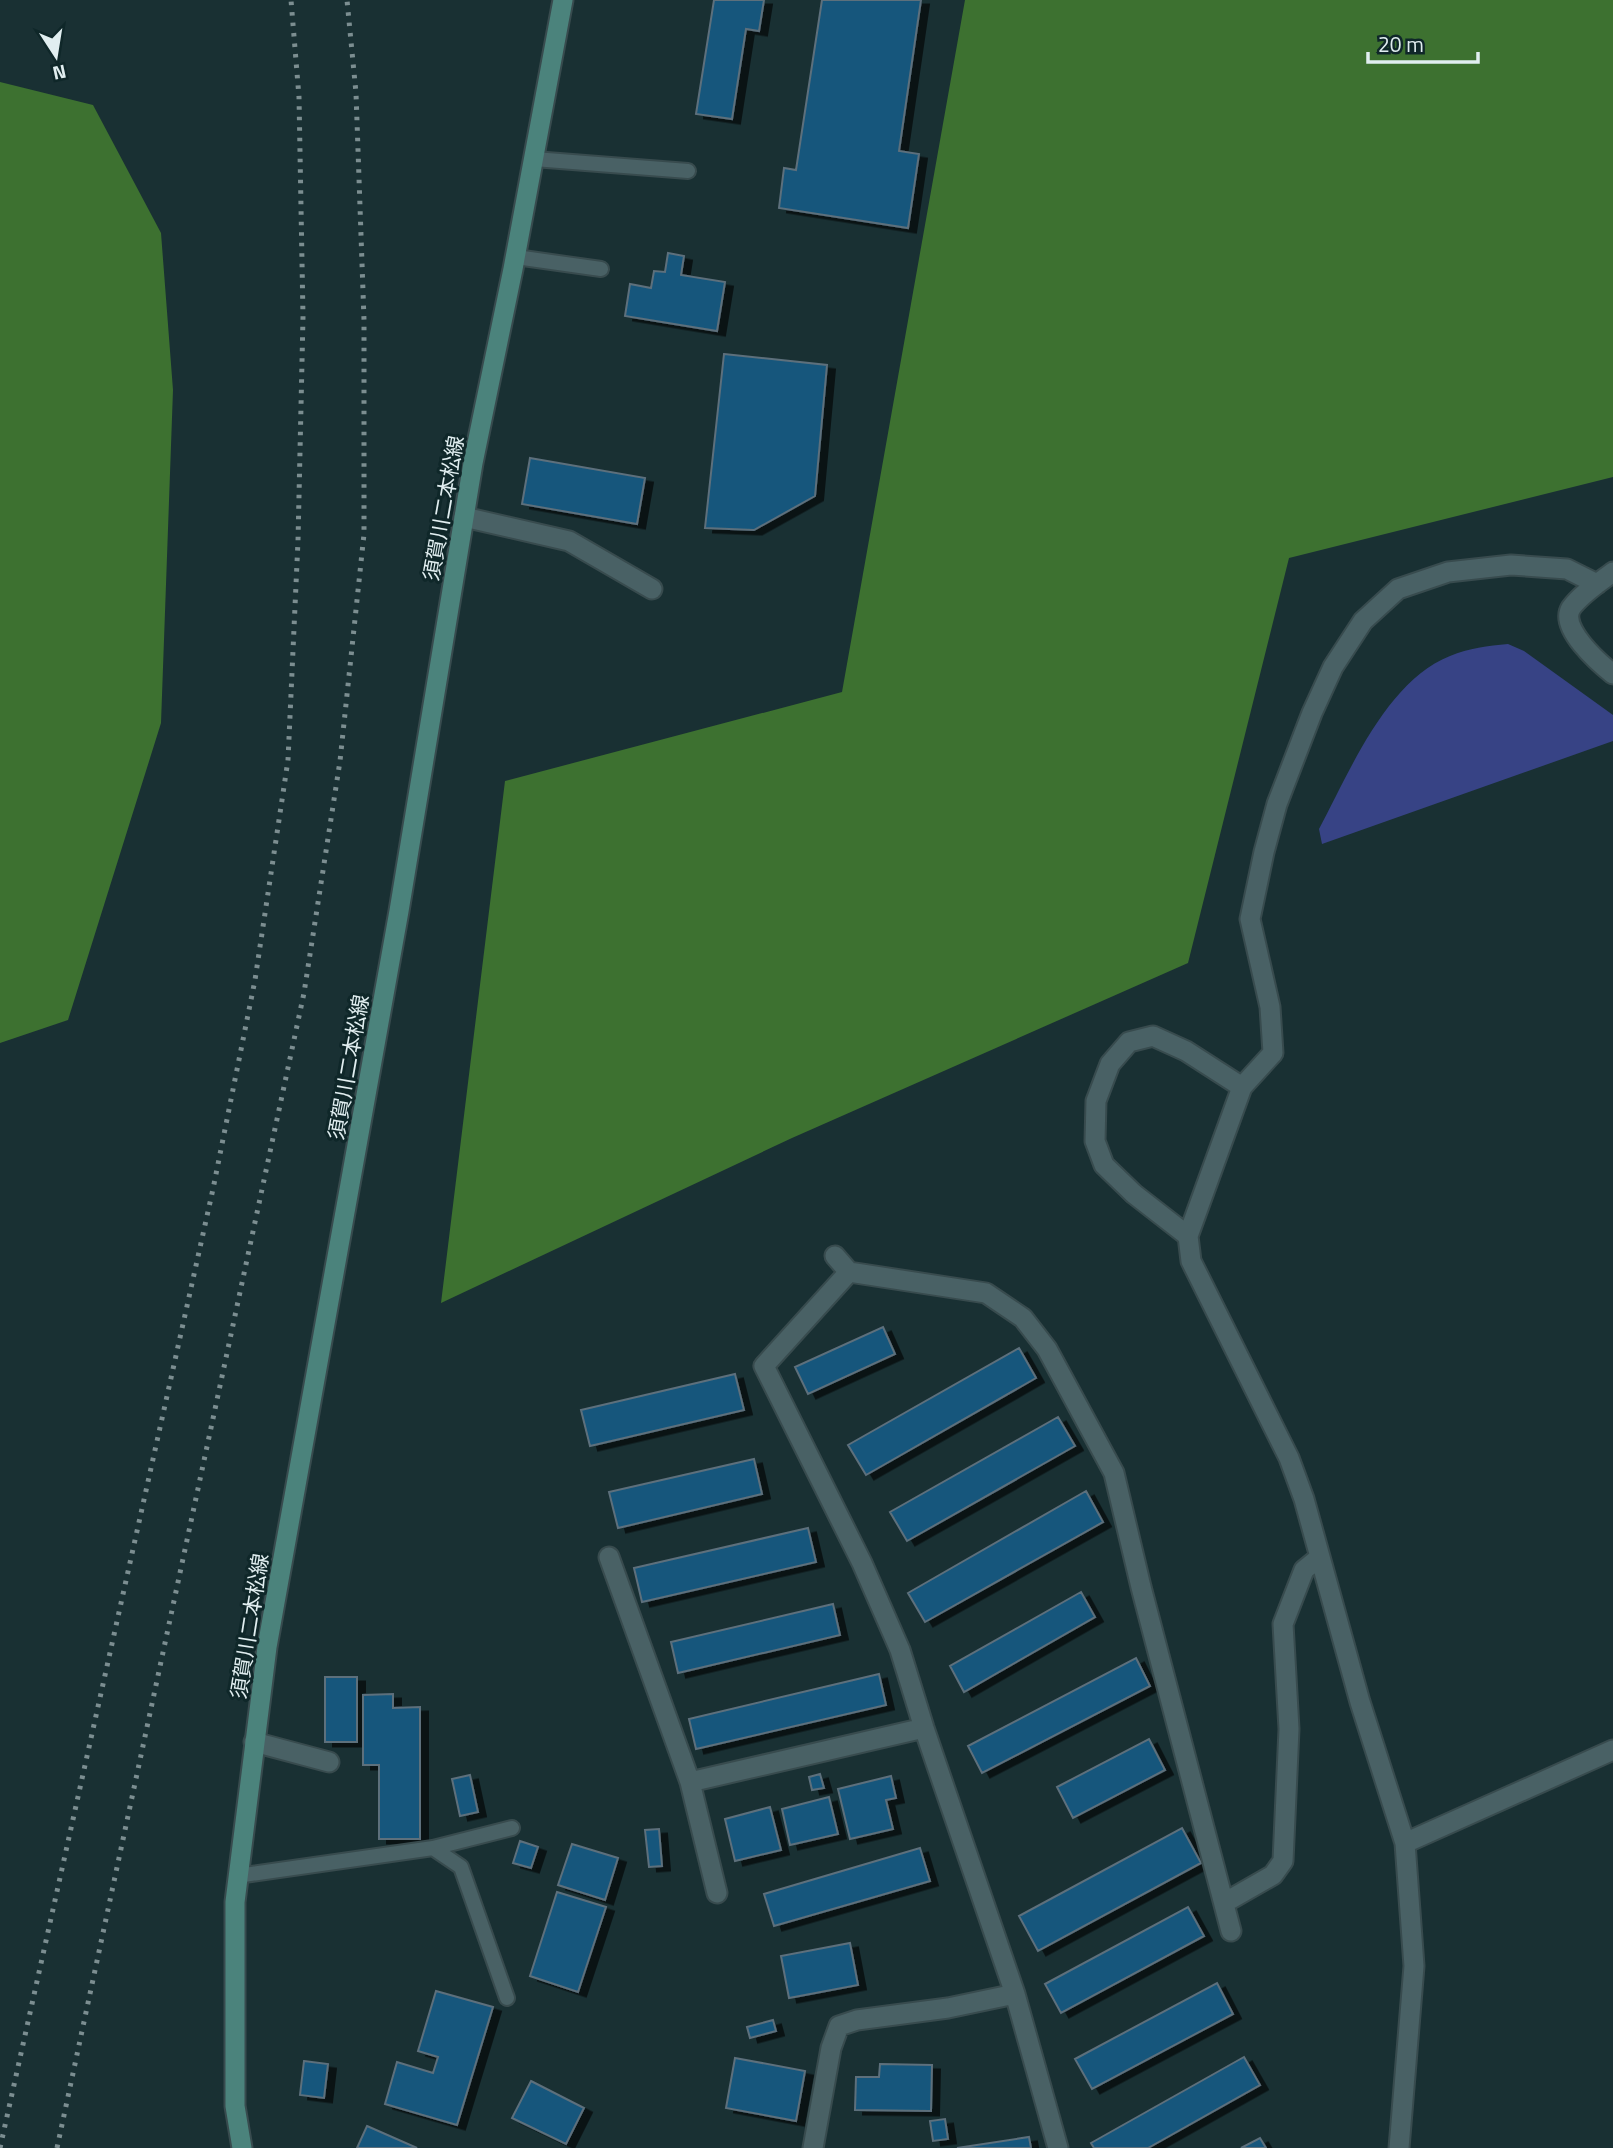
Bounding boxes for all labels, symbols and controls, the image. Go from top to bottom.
north arrow [21,21,91,91]
scale bar [1368,21,1478,65]
text: 20 m [1378,28,1424,60]
text: N [50,58,69,89]
street label: 須賀川二本松線 [414,433,472,583]
street label: 須賀川二本松線 [319,992,377,1142]
street label: 須賀川二本松線 [222,1551,276,1701]

